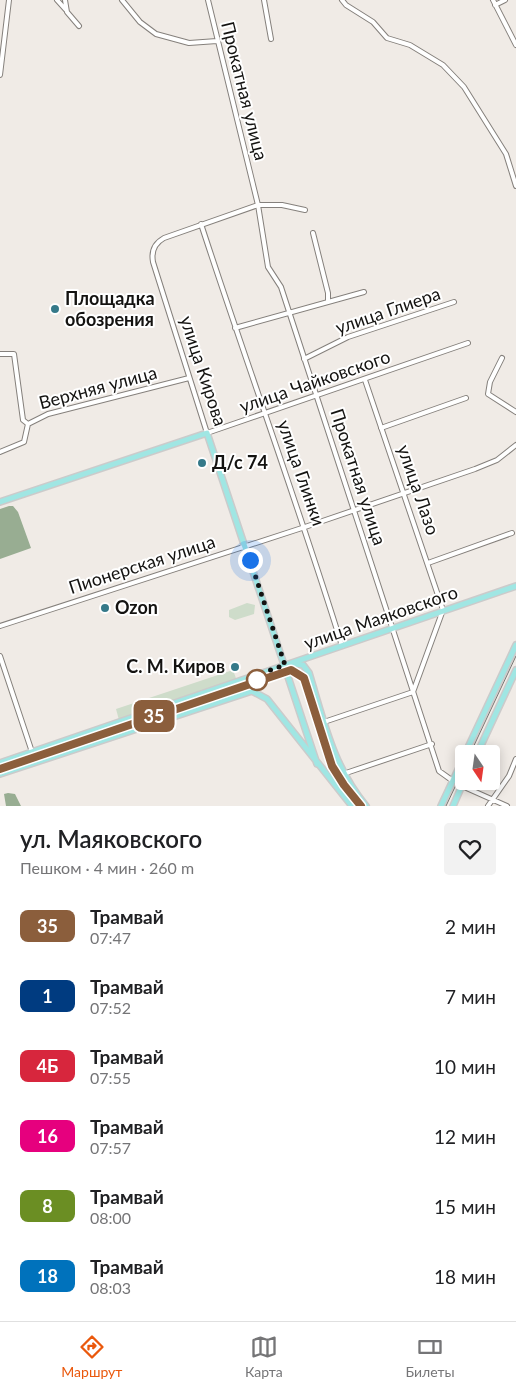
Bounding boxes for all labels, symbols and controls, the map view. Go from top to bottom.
street label: Прокатная улица [217,19,273,162]
street label: улица Глиера [332,282,443,338]
place label: Площадка обозрения [65,287,155,330]
marker: Площадка обозрения [49,303,61,315]
street label: улица Кирова [176,313,232,428]
street label: улица Чайковского [237,345,393,417]
street label: Верхняя улица [36,361,159,413]
street label: Прокатная улица [327,406,391,548]
street label: улица Глинки [274,417,330,529]
street label: улица Лазо [393,442,445,538]
place label: Д/с 74 [212,451,268,473]
marker: Д/с 74 [196,457,208,469]
street label: Пионерская улица [66,530,218,598]
your location [238,548,263,573]
street label: улица Маяковского [301,580,460,654]
place label: Ozon [115,596,158,618]
marker: Ozon [99,602,111,614]
place label: С. М. Киров [126,655,225,677]
marker: С. М. Киров [229,661,241,673]
unlabelled marker [246,669,268,691]
line badge: 35 [132,700,176,732]
text: 35 [144,705,164,727]
north arrow [455,745,500,790]
map controls [455,745,500,790]
button: heart [444,823,496,875]
text: ул. Маяковского [20,824,202,853]
text: Пешком · 4 мин · 260 m [20,858,194,877]
text: Трамвай [90,905,164,928]
text: 35 [37,915,58,937]
text: 2 мин [445,915,496,938]
text: 07:47 [90,928,131,947]
text: Трамвай [90,975,164,998]
text: 1 [42,985,53,1007]
text: 7 мин [445,985,496,1008]
text: 07:52 [90,998,131,1017]
text: Трамвай [90,1045,164,1068]
text: 4Б [37,1055,58,1077]
text: 10 мин [434,1055,496,1078]
text: 07:55 [90,1068,131,1087]
text: Трамвай [90,1115,164,1138]
text: 16 [37,1125,58,1147]
text: 12 мин [434,1125,496,1148]
text: 07:57 [90,1138,131,1157]
text: Трамвай [90,1185,164,1208]
text: 8 [42,1195,53,1217]
text: 15 мин [434,1195,496,1218]
text: 08:00 [90,1208,131,1227]
text: Трамвай [90,1255,164,1278]
text: 18 [37,1265,58,1287]
text: 18 мин [434,1265,496,1288]
text: 08:03 [90,1278,131,1297]
tab: Маршрут [61,1333,122,1380]
tab: Карта [245,1333,283,1380]
tab: Билеты [405,1333,455,1380]

